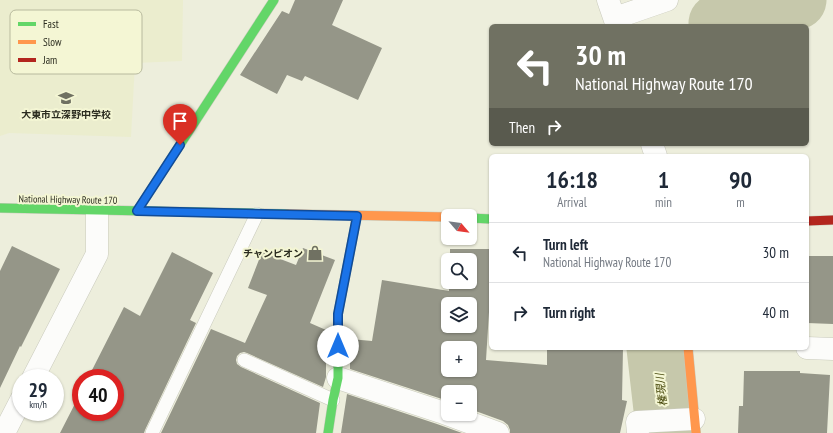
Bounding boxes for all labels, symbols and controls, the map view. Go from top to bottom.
legend [10,10,142,74]
text: Fast [43,17,59,31]
text: Slow [43,35,62,49]
text: 30 m [575,36,626,73]
icon: left [509,40,561,92]
text: Jam [42,53,57,67]
text: National Highway Route 170 [575,72,753,95]
school or university icon: 大東市立深野中学校 [57,89,75,107]
pin [163,104,197,145]
place label: 大東市立深野中学校 [21,108,111,121]
icon: arrive [169,110,191,132]
icon: right [543,116,565,138]
text: Then [509,118,535,137]
text: 16:18 [546,164,598,195]
text: 1 [658,164,669,195]
text: 90 [729,164,752,195]
street label: National Highway Route 170 [19,192,118,207]
text: Arrival [557,194,587,211]
text: min [655,194,672,211]
text: m [736,194,745,211]
north arrow [441,209,477,245]
map controls [441,209,477,421]
text: Turn left [543,235,588,254]
icon: left [509,242,531,264]
text: 30 m [763,243,789,262]
shop icon: チャンピオン [306,244,324,262]
place label: チャンピオン [243,247,303,260]
button: search [441,253,477,289]
text: National Highway Route 170 [543,254,671,271]
button: layers [441,297,477,333]
icon: right [509,302,531,324]
text: Turn right [543,303,595,322]
text: 40 m [763,303,789,322]
position arrow [317,325,359,367]
button: + [441,341,477,377]
speed limit sign: 40 [72,369,124,421]
water label: 権現川 [652,372,670,407]
text: 29 [28,377,48,403]
button: − [441,385,477,421]
text: km/h [29,398,47,411]

